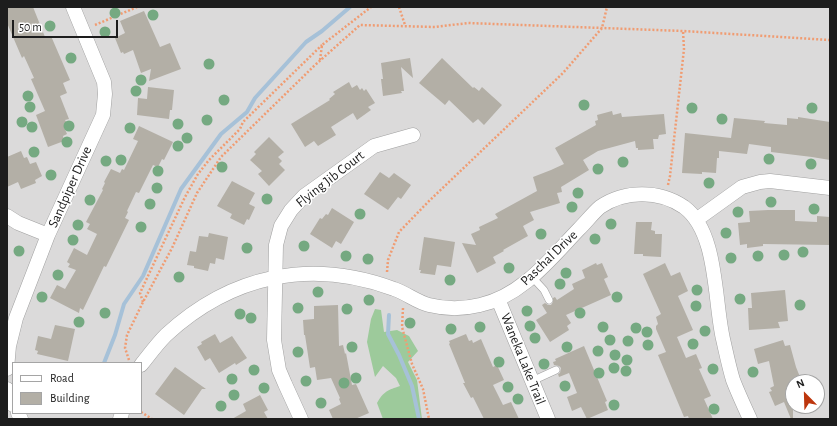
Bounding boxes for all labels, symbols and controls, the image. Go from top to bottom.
scale bar [14,12,120,38]
text: 50 m [19,21,42,33]
street label: Sandpiper Drive [45,144,95,230]
street label: Flying Jib Court [292,147,368,211]
street label: Paschal Drive [517,227,581,289]
street label: Waneka Lake Trail [497,311,549,407]
legend [12,362,142,414]
text: Road [50,372,74,384]
north arrow [785,374,825,414]
text: N [795,377,806,390]
text: Building [50,392,90,404]

